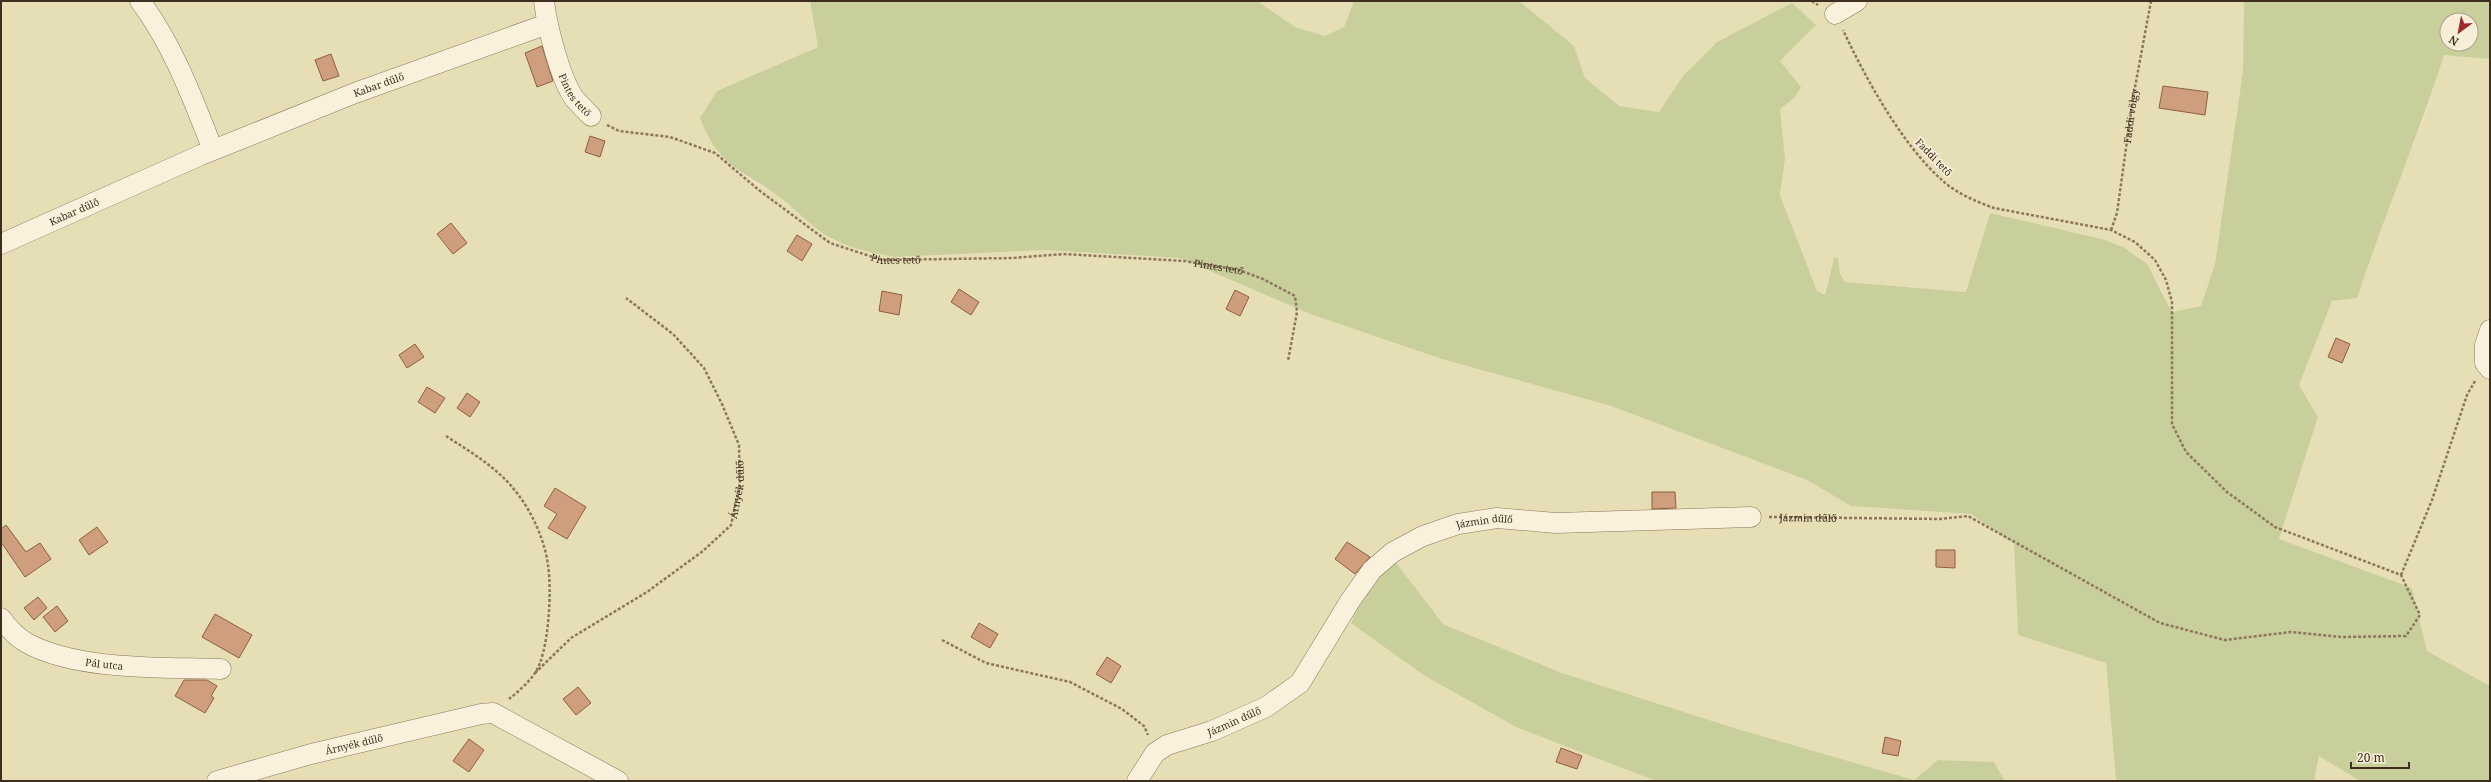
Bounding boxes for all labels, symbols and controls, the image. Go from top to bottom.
north arrow [2439,12,2479,52]
text: N [2446,32,2461,50]
street label: Kabar dűlő [351,69,406,100]
street label: Pintes tető [556,71,595,120]
street label: Faddi völgy [2120,87,2142,144]
street label: Faddi tető [1913,135,1956,179]
street label: Kabar dűlő [47,194,101,229]
street label: Pintes tető [869,250,921,267]
street label: Pintes tető [1193,256,1246,278]
street label: Árnyék dűlő [726,460,747,520]
street label: Jázmin dűlő [1778,510,1837,525]
street label: Jázmin dűlő [1453,511,1514,532]
street label: Pál utca [84,655,124,673]
street label: Jázmin dűlő [1205,703,1263,739]
street label: Árnyék dűlő [324,730,385,757]
scale bar [2351,744,2409,770]
text: 20 m [2357,749,2385,766]

